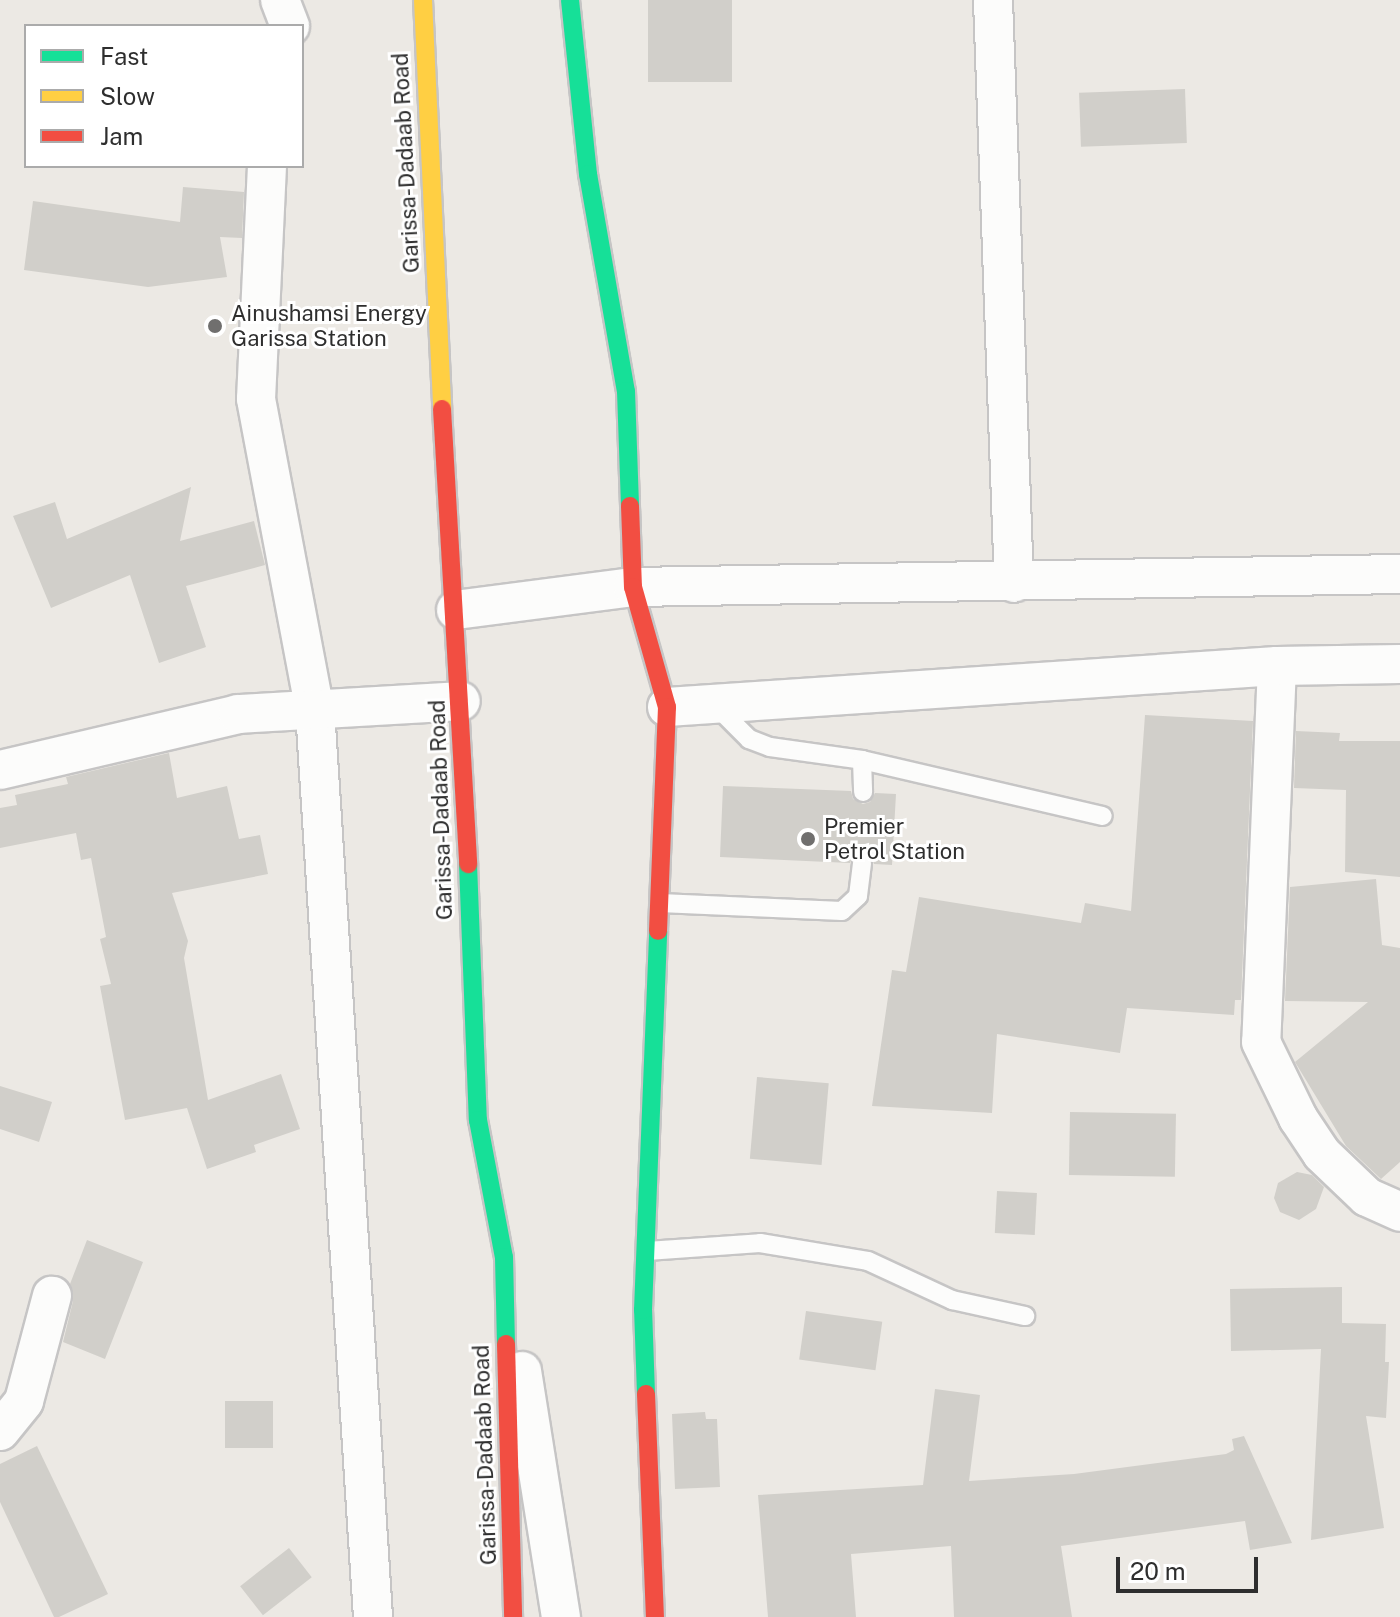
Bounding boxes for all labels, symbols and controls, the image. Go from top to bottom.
legend [24,24,304,168]
text: Fast [100,42,148,70]
street label: Garissa-Dadaab Road [387,52,425,274]
text: Slow [100,82,155,110]
text: Jam [100,122,143,150]
place label: Ainushamsi Energy Garissa Station [231,300,427,352]
marker: Ainushamsi Energy Garissa Station [206,317,224,335]
street label: Garissa-Dadaab Road [424,699,458,921]
place label: Premier Petrol Station [824,813,965,864]
marker: Premier Petrol Station [799,830,817,848]
street label: Garissa-Dadaab Road [468,1344,502,1566]
scale bar [1120,1541,1262,1591]
text: 20 m [1130,1557,1186,1585]

